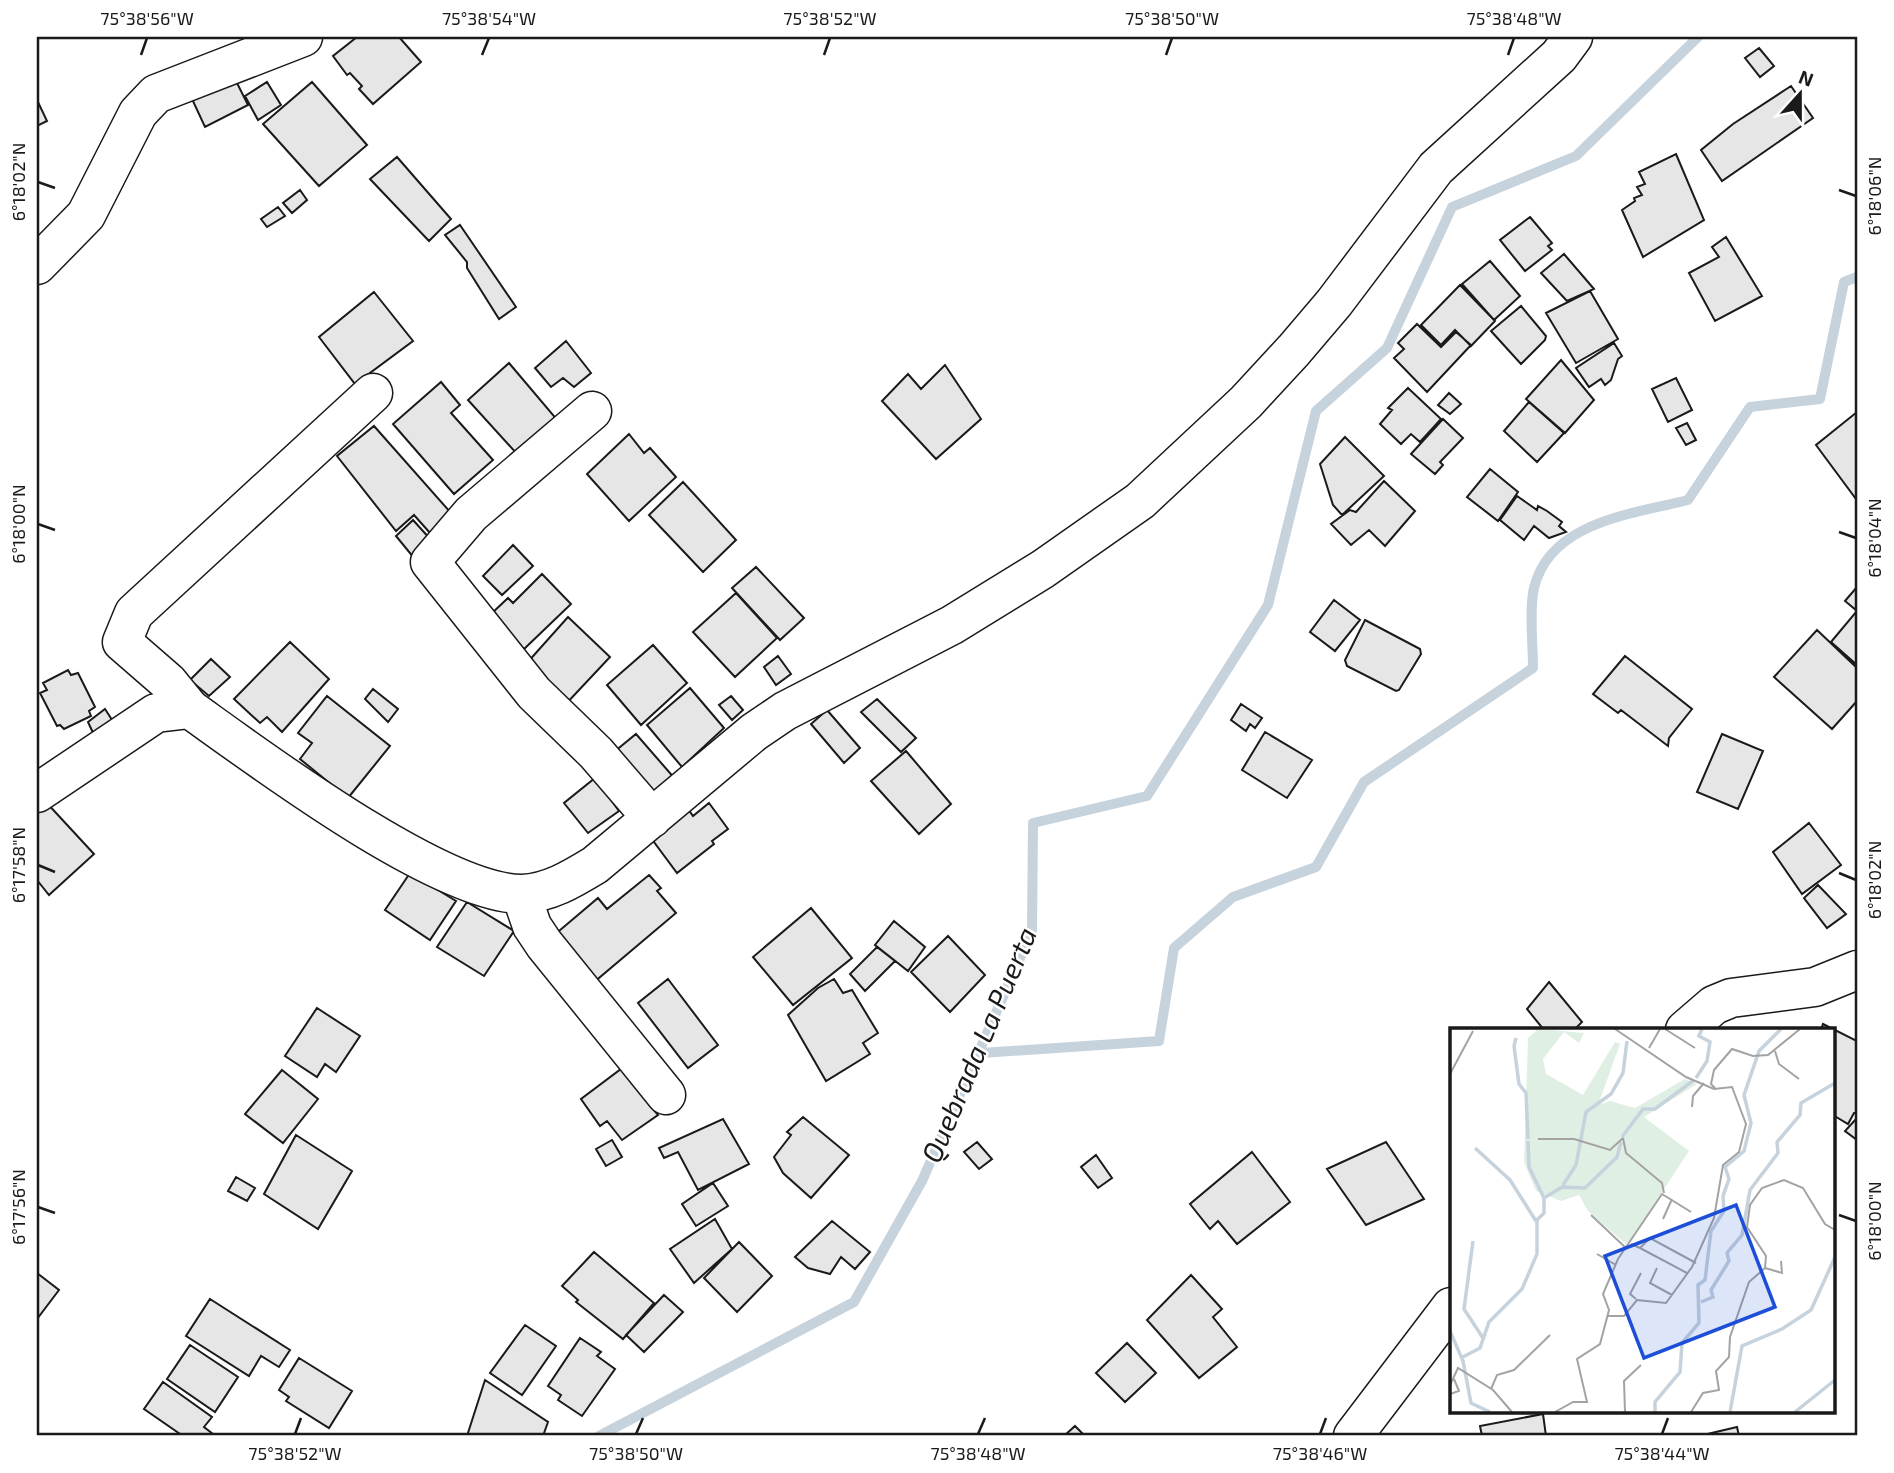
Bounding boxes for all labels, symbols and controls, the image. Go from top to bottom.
text: 75°38'56"W [100,7,194,29]
text: 75°38'54"W [442,7,536,29]
text: 75°38'52"W [783,7,877,29]
text: 75°38'50"W [1125,7,1219,29]
text: 75°38'48"W [1466,7,1562,29]
north arrow [1764,60,1834,130]
text: N [1796,64,1817,91]
text: 6°18'02"N [7,143,29,221]
text: 6°18'06"N [1863,157,1885,235]
text: 6°18'00"N [7,484,29,564]
text: 6°18'04"N [1863,498,1885,578]
text: 6°17'58"N [7,827,29,903]
text: 6°18'02"N [1863,841,1885,919]
water label: Quebrada La Puerta [913,922,1043,1167]
inset map [1450,1028,1834,1414]
text: 6°17'56"N [7,1169,29,1245]
text: 6°18'00"N [1863,1181,1885,1261]
text: 75°38'52"W [248,1442,342,1464]
text: 75°38'50"W [589,1442,683,1464]
text: 75°38'48"W [930,1442,1026,1464]
text: 75°38'46"W [1273,1442,1367,1464]
text: 75°38'44"W [1614,1442,1710,1464]

